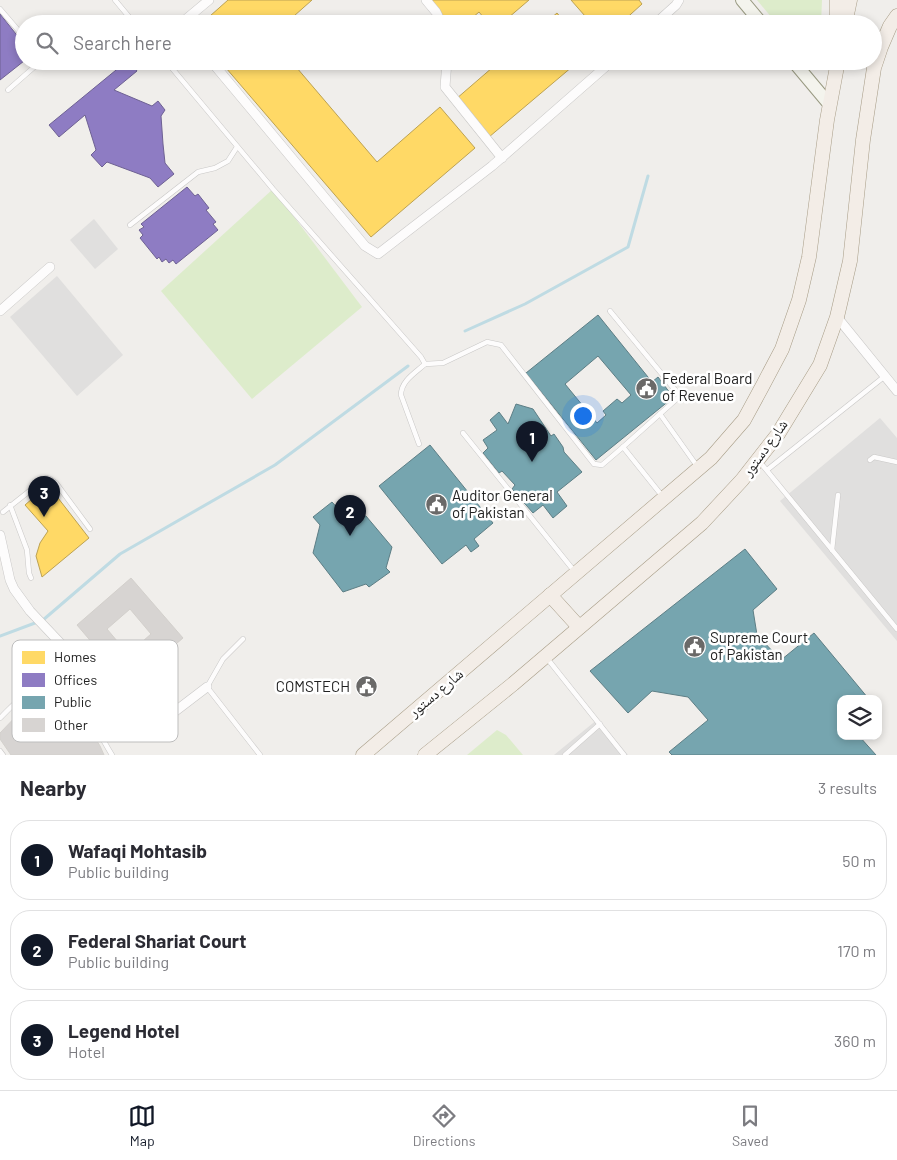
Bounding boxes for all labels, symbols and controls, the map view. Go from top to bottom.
search box [15,15,882,70]
icon: search [33,29,61,57]
text: Search here [73,31,172,54]
place label: Federal Board of Revenue [662,369,752,404]
public building icon: Federal Board of Revenue [634,376,658,400]
your location [570,403,596,429]
street label: شارع دستور [737,415,793,481]
pin: 1 [516,421,548,462]
pin: 3 [28,476,60,517]
place label: Auditor General of Pakistan [452,486,553,521]
public building icon: Auditor General of Pakistan [424,493,448,517]
pin: 2 [334,495,366,536]
place label: Supreme Court of Pakistan [710,628,808,663]
public building icon: Supreme Court of Pakistan [682,635,706,659]
legend [12,640,178,742]
text: Homes [54,648,97,665]
street label: شارع دستور [404,664,468,722]
text: Offices [54,671,97,688]
public building icon: COMSTECH [354,675,378,699]
place label: COMSTECH [276,677,350,695]
text: Public [54,693,92,710]
map controls [837,695,882,740]
button: layers [837,695,882,740]
text: Other [54,716,88,733]
text: Nearby [20,775,86,800]
text: 3 results [818,778,877,797]
text: Wafaqi Mohtasib [68,839,207,862]
text: 1 [34,851,40,870]
text: 50 m [842,851,876,870]
text: Public building [68,862,169,881]
text: Federal Shariat Court [68,929,246,952]
text: 2 [33,941,41,960]
text: 170 m [837,941,876,960]
text: Public building [68,952,169,971]
text: Legend Hotel [68,1019,179,1042]
text: 3 [33,1031,41,1050]
text: 360 m [834,1031,876,1050]
text: Hotel [68,1042,105,1061]
tab: Map [128,1102,156,1149]
tab: Directions [413,1102,475,1149]
tab: Saved [732,1102,769,1149]

